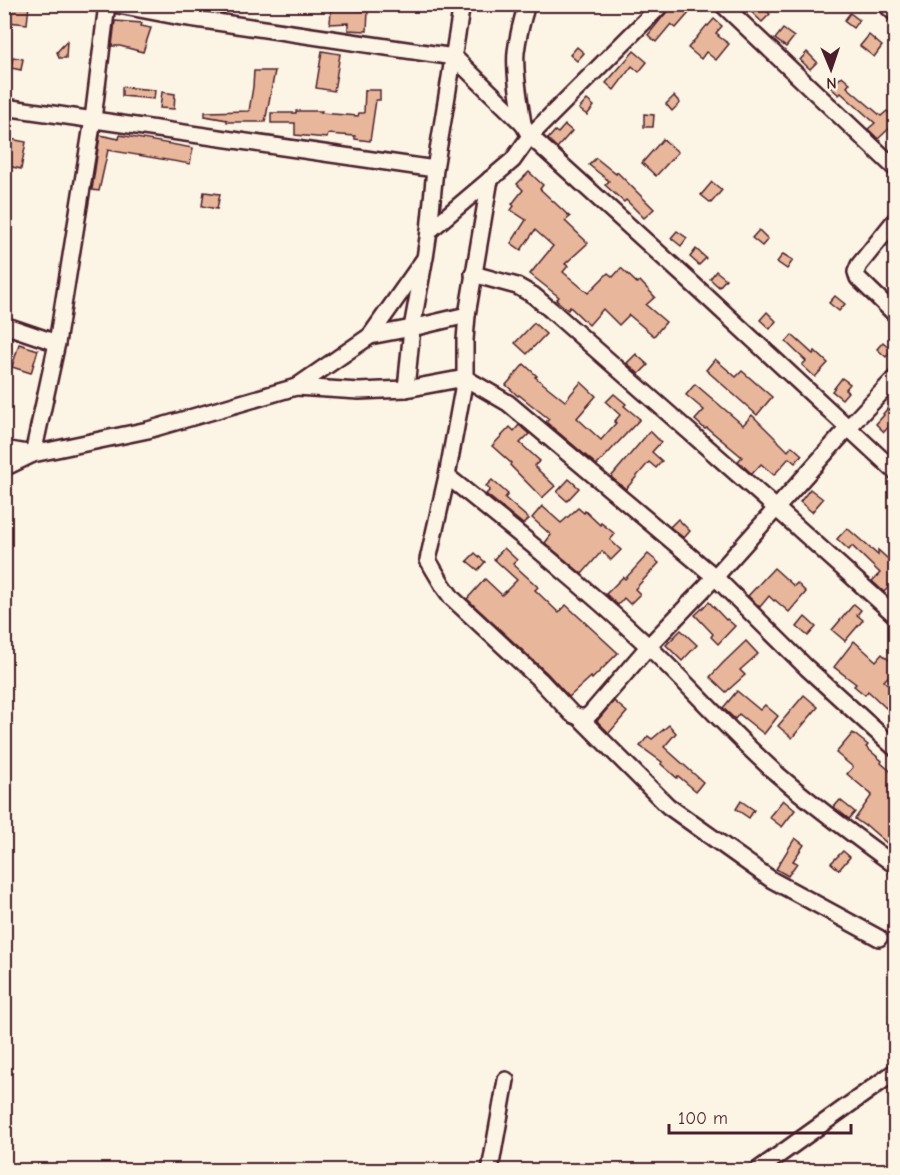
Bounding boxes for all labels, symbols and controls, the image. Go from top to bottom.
north arrow [801,39,861,99]
text: N [826,74,837,92]
scale bar [669,1097,850,1135]
text: 100 m [678,1108,728,1129]

